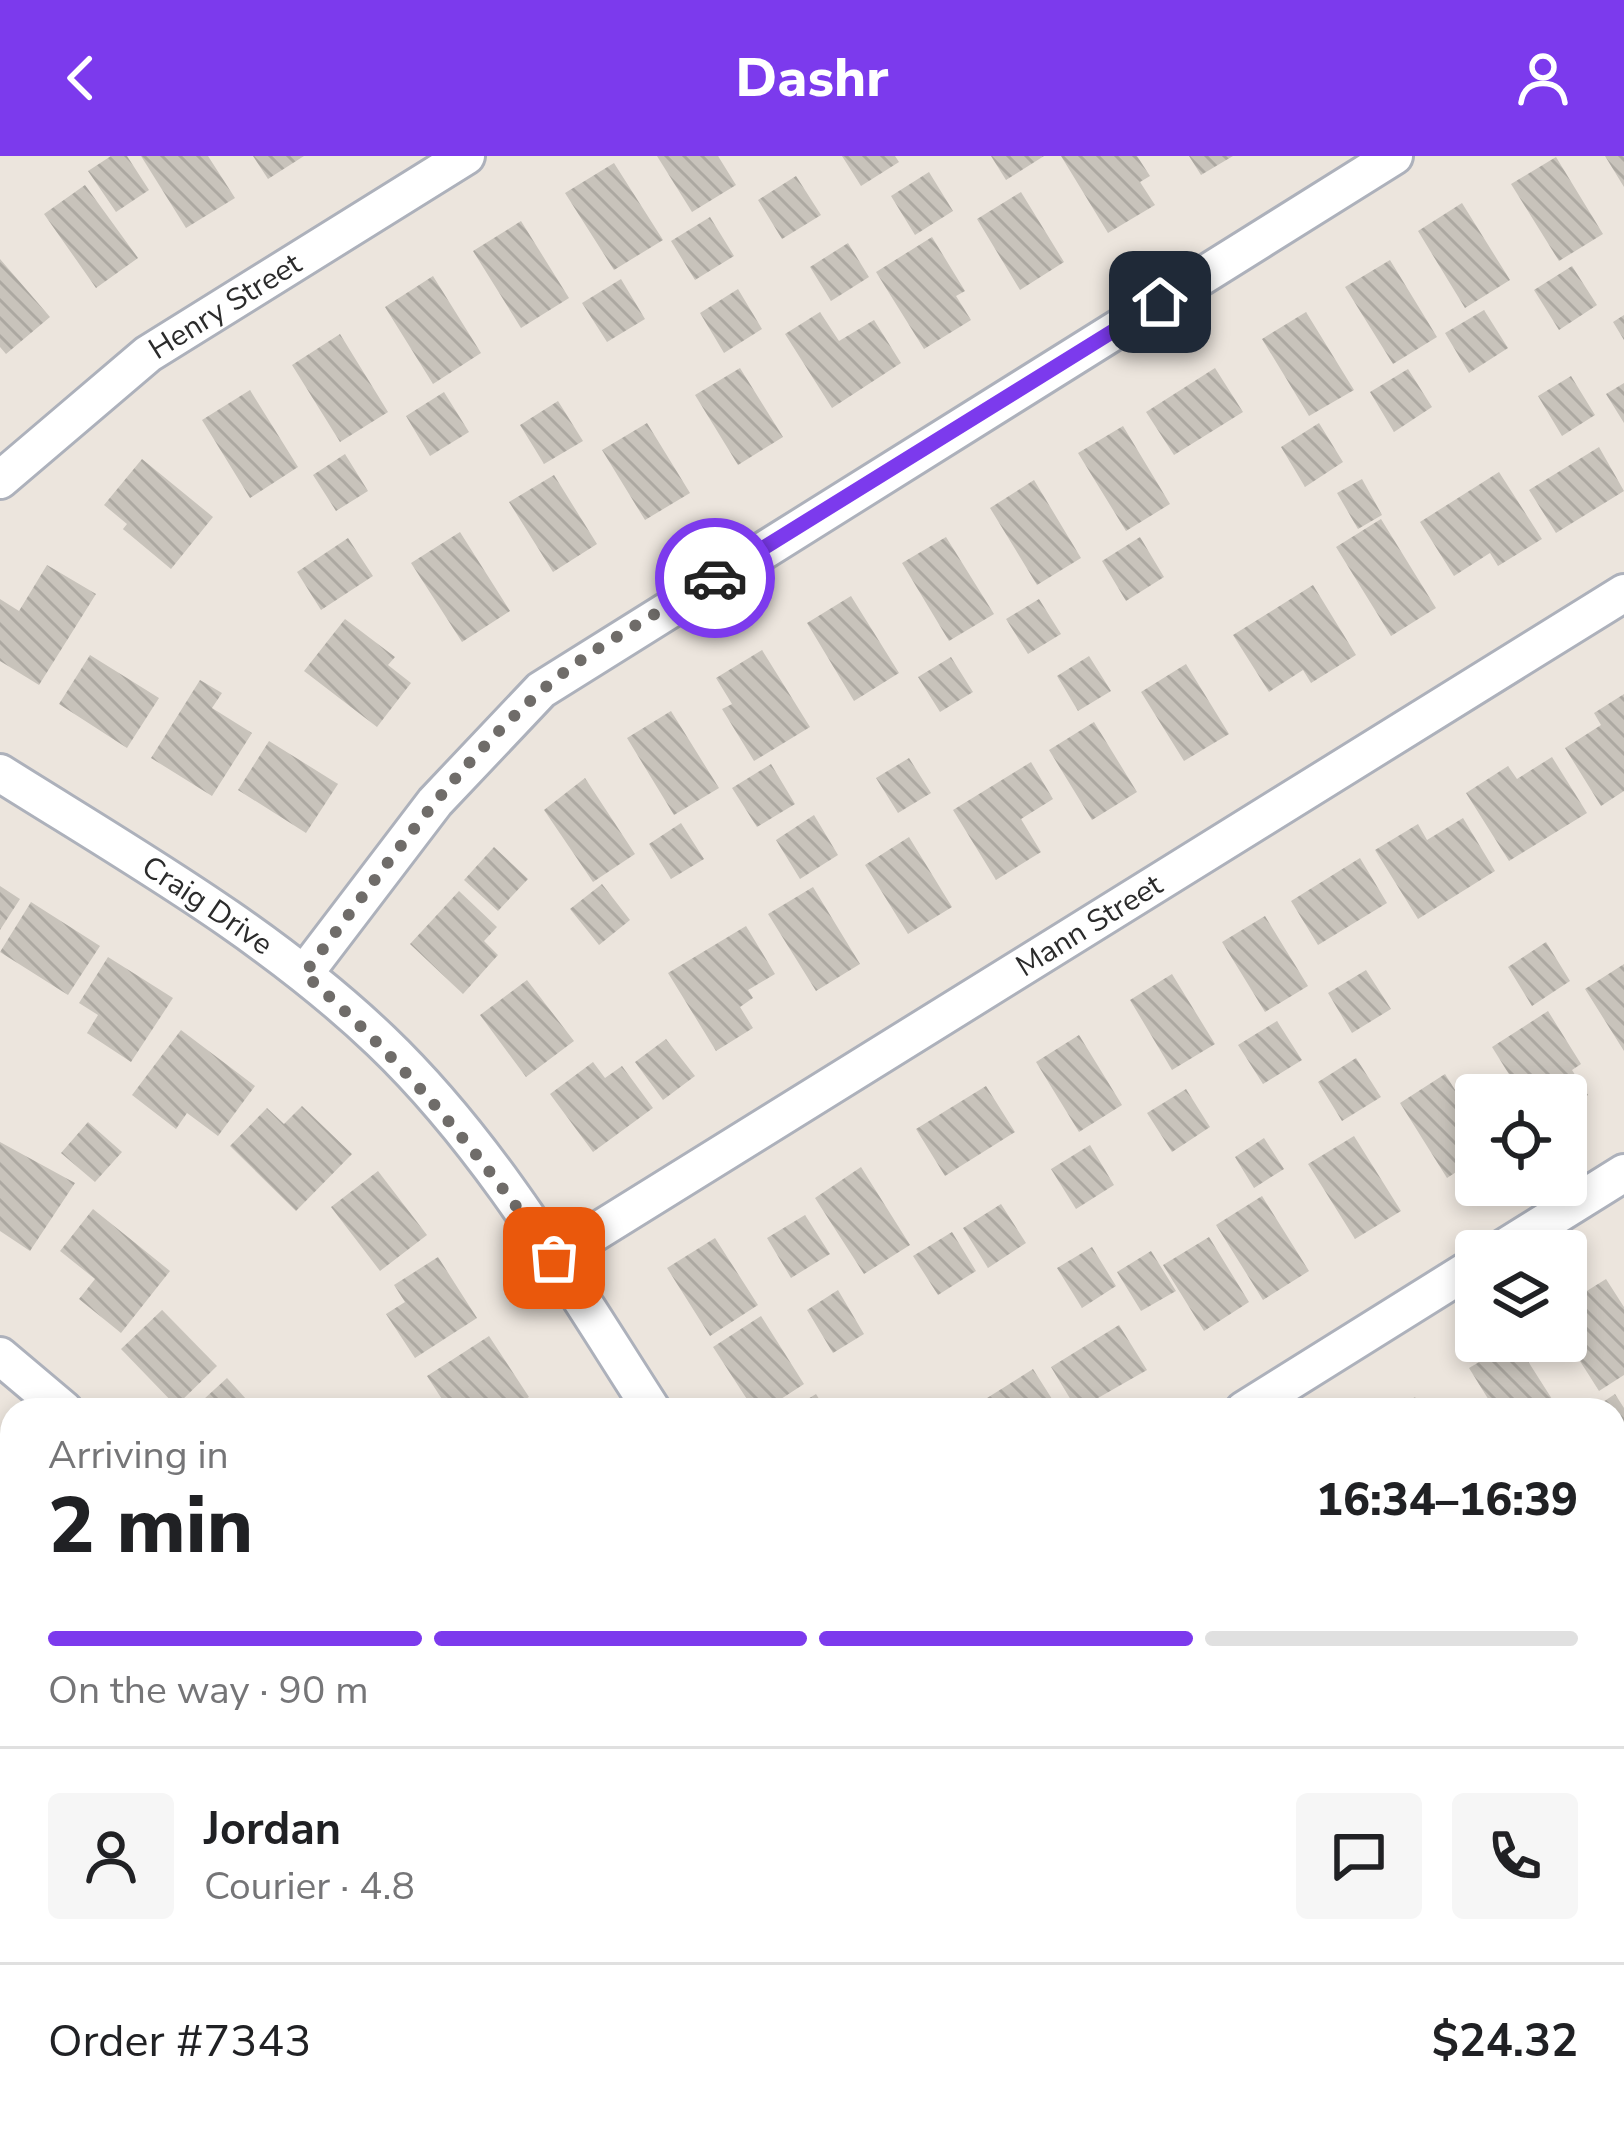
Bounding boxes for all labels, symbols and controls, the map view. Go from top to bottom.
text: Dashr [736,41,888,115]
icon: back [48,45,114,111]
icon: person [1510,45,1576,111]
street label: Henry Street [141,243,309,369]
pin [1109,251,1211,353]
icon: home [1127,269,1193,335]
courier [655,518,775,638]
icon: car [682,545,748,611]
street label: Craig Drive [134,846,281,964]
street label: Mann Street [1008,864,1171,986]
map controls [1455,1074,1587,1362]
button: locate [1455,1074,1587,1206]
pin [503,1207,605,1309]
icon: bag [521,1225,587,1291]
button: layers [1455,1230,1587,1362]
text: Arriving in [48,1429,229,1482]
text: 16:34–16:39 [1316,1470,1578,1531]
text: 2 min [48,1473,253,1580]
text: On the way · 90 m [48,1664,369,1717]
button: person [48,1793,174,1919]
button: chat [1296,1793,1422,1919]
button: phone [1452,1793,1578,1919]
text: Jordan [204,1799,341,1860]
text: Courier · 4.8 [204,1860,415,1913]
text: Order #7343 [48,2011,311,2072]
text: $24.32 [1432,2011,1578,2072]

